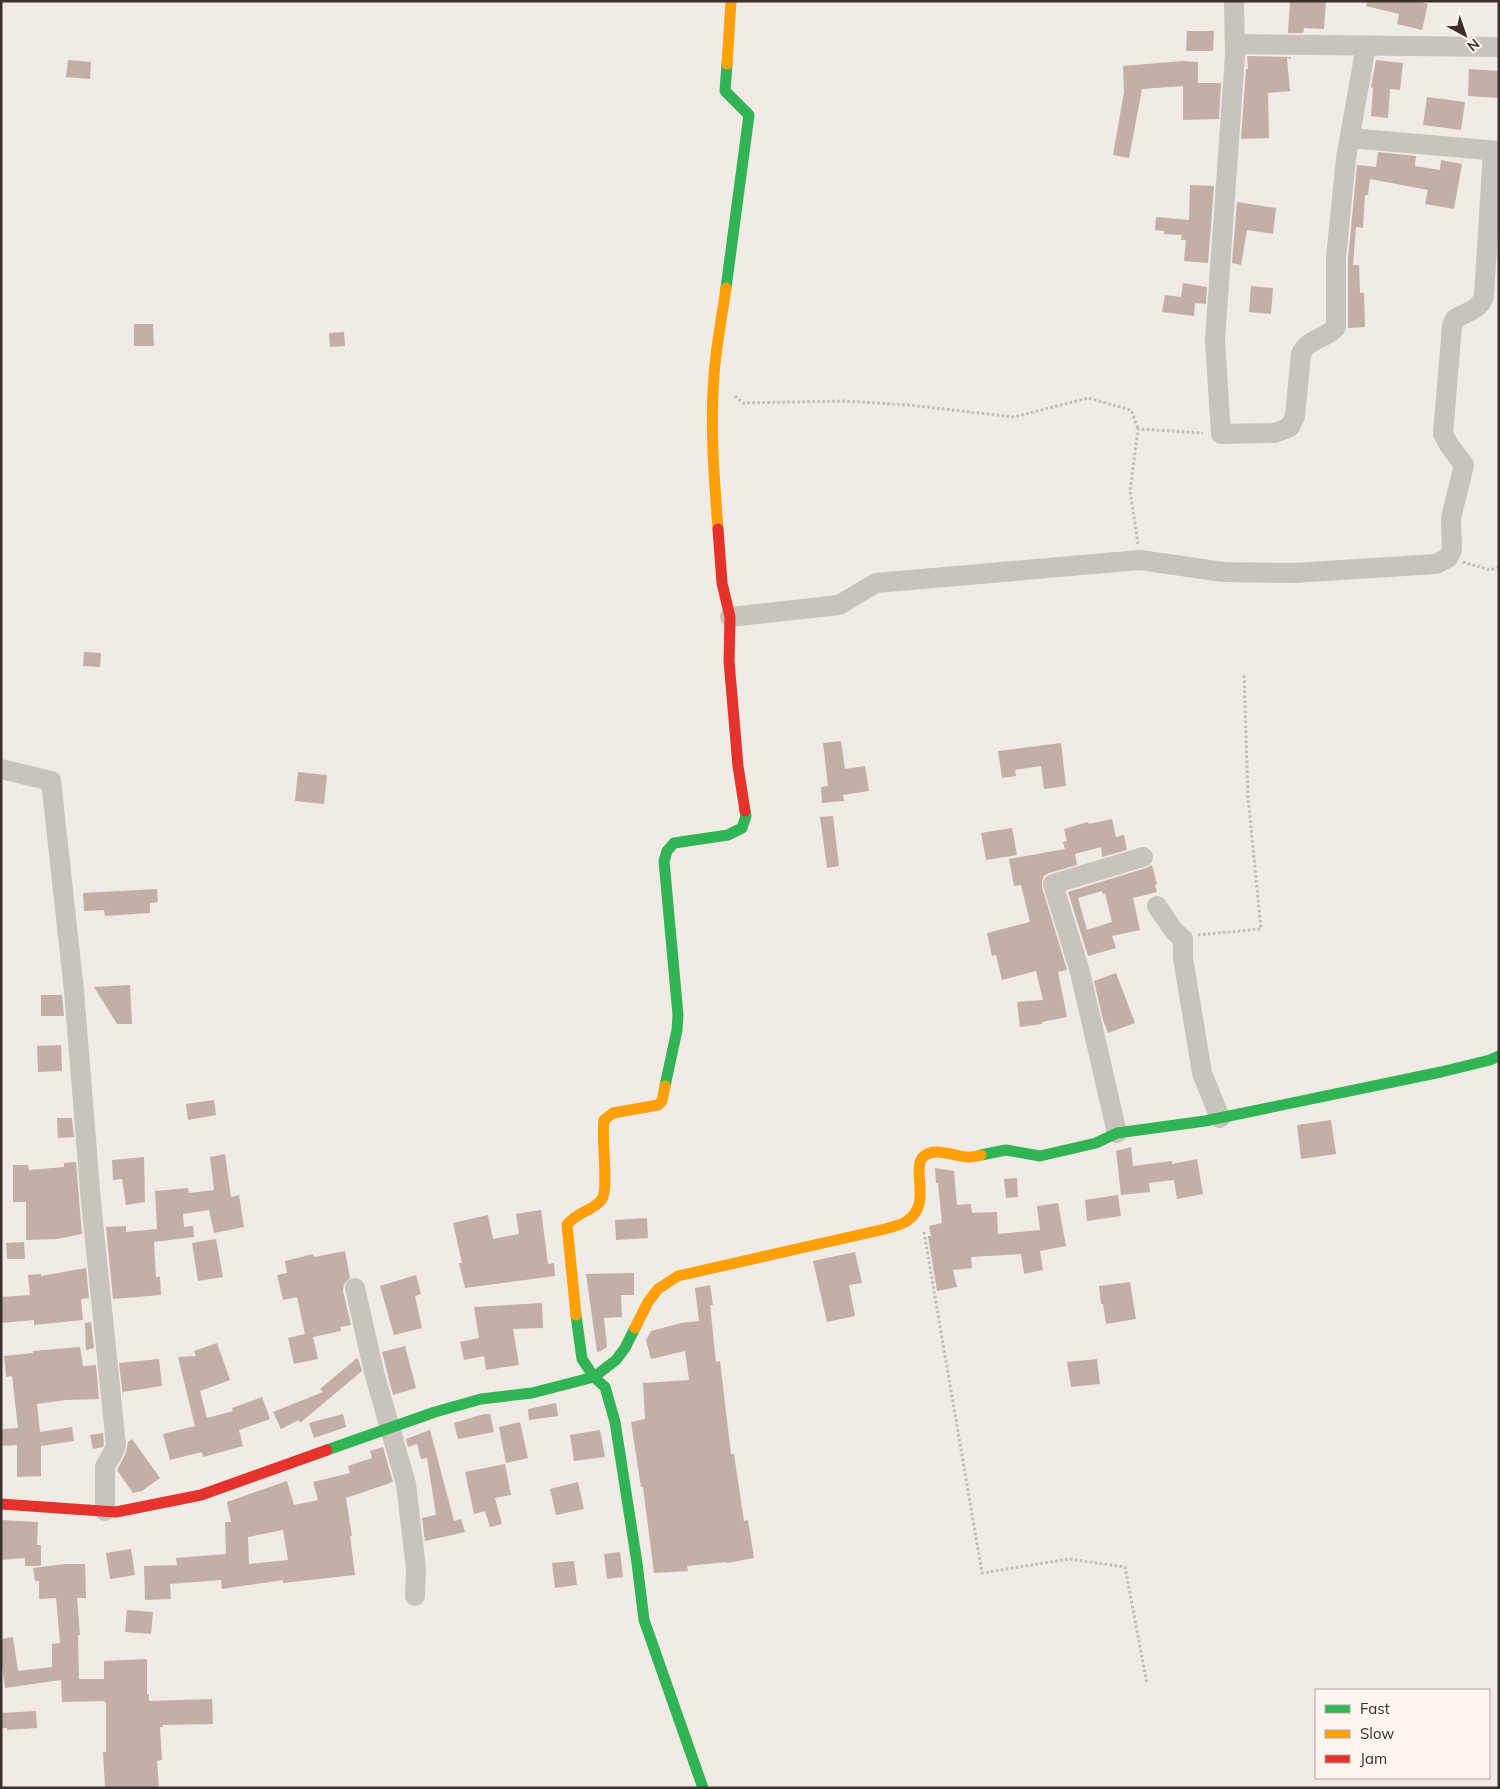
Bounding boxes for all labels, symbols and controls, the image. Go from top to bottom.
north arrow [1440,10,1490,60]
text: N [1464,35,1483,55]
legend [1315,1689,1490,1779]
text: Fast [1360,1699,1390,1718]
text: Slow [1360,1724,1394,1743]
text: Jam [1360,1749,1387,1768]

